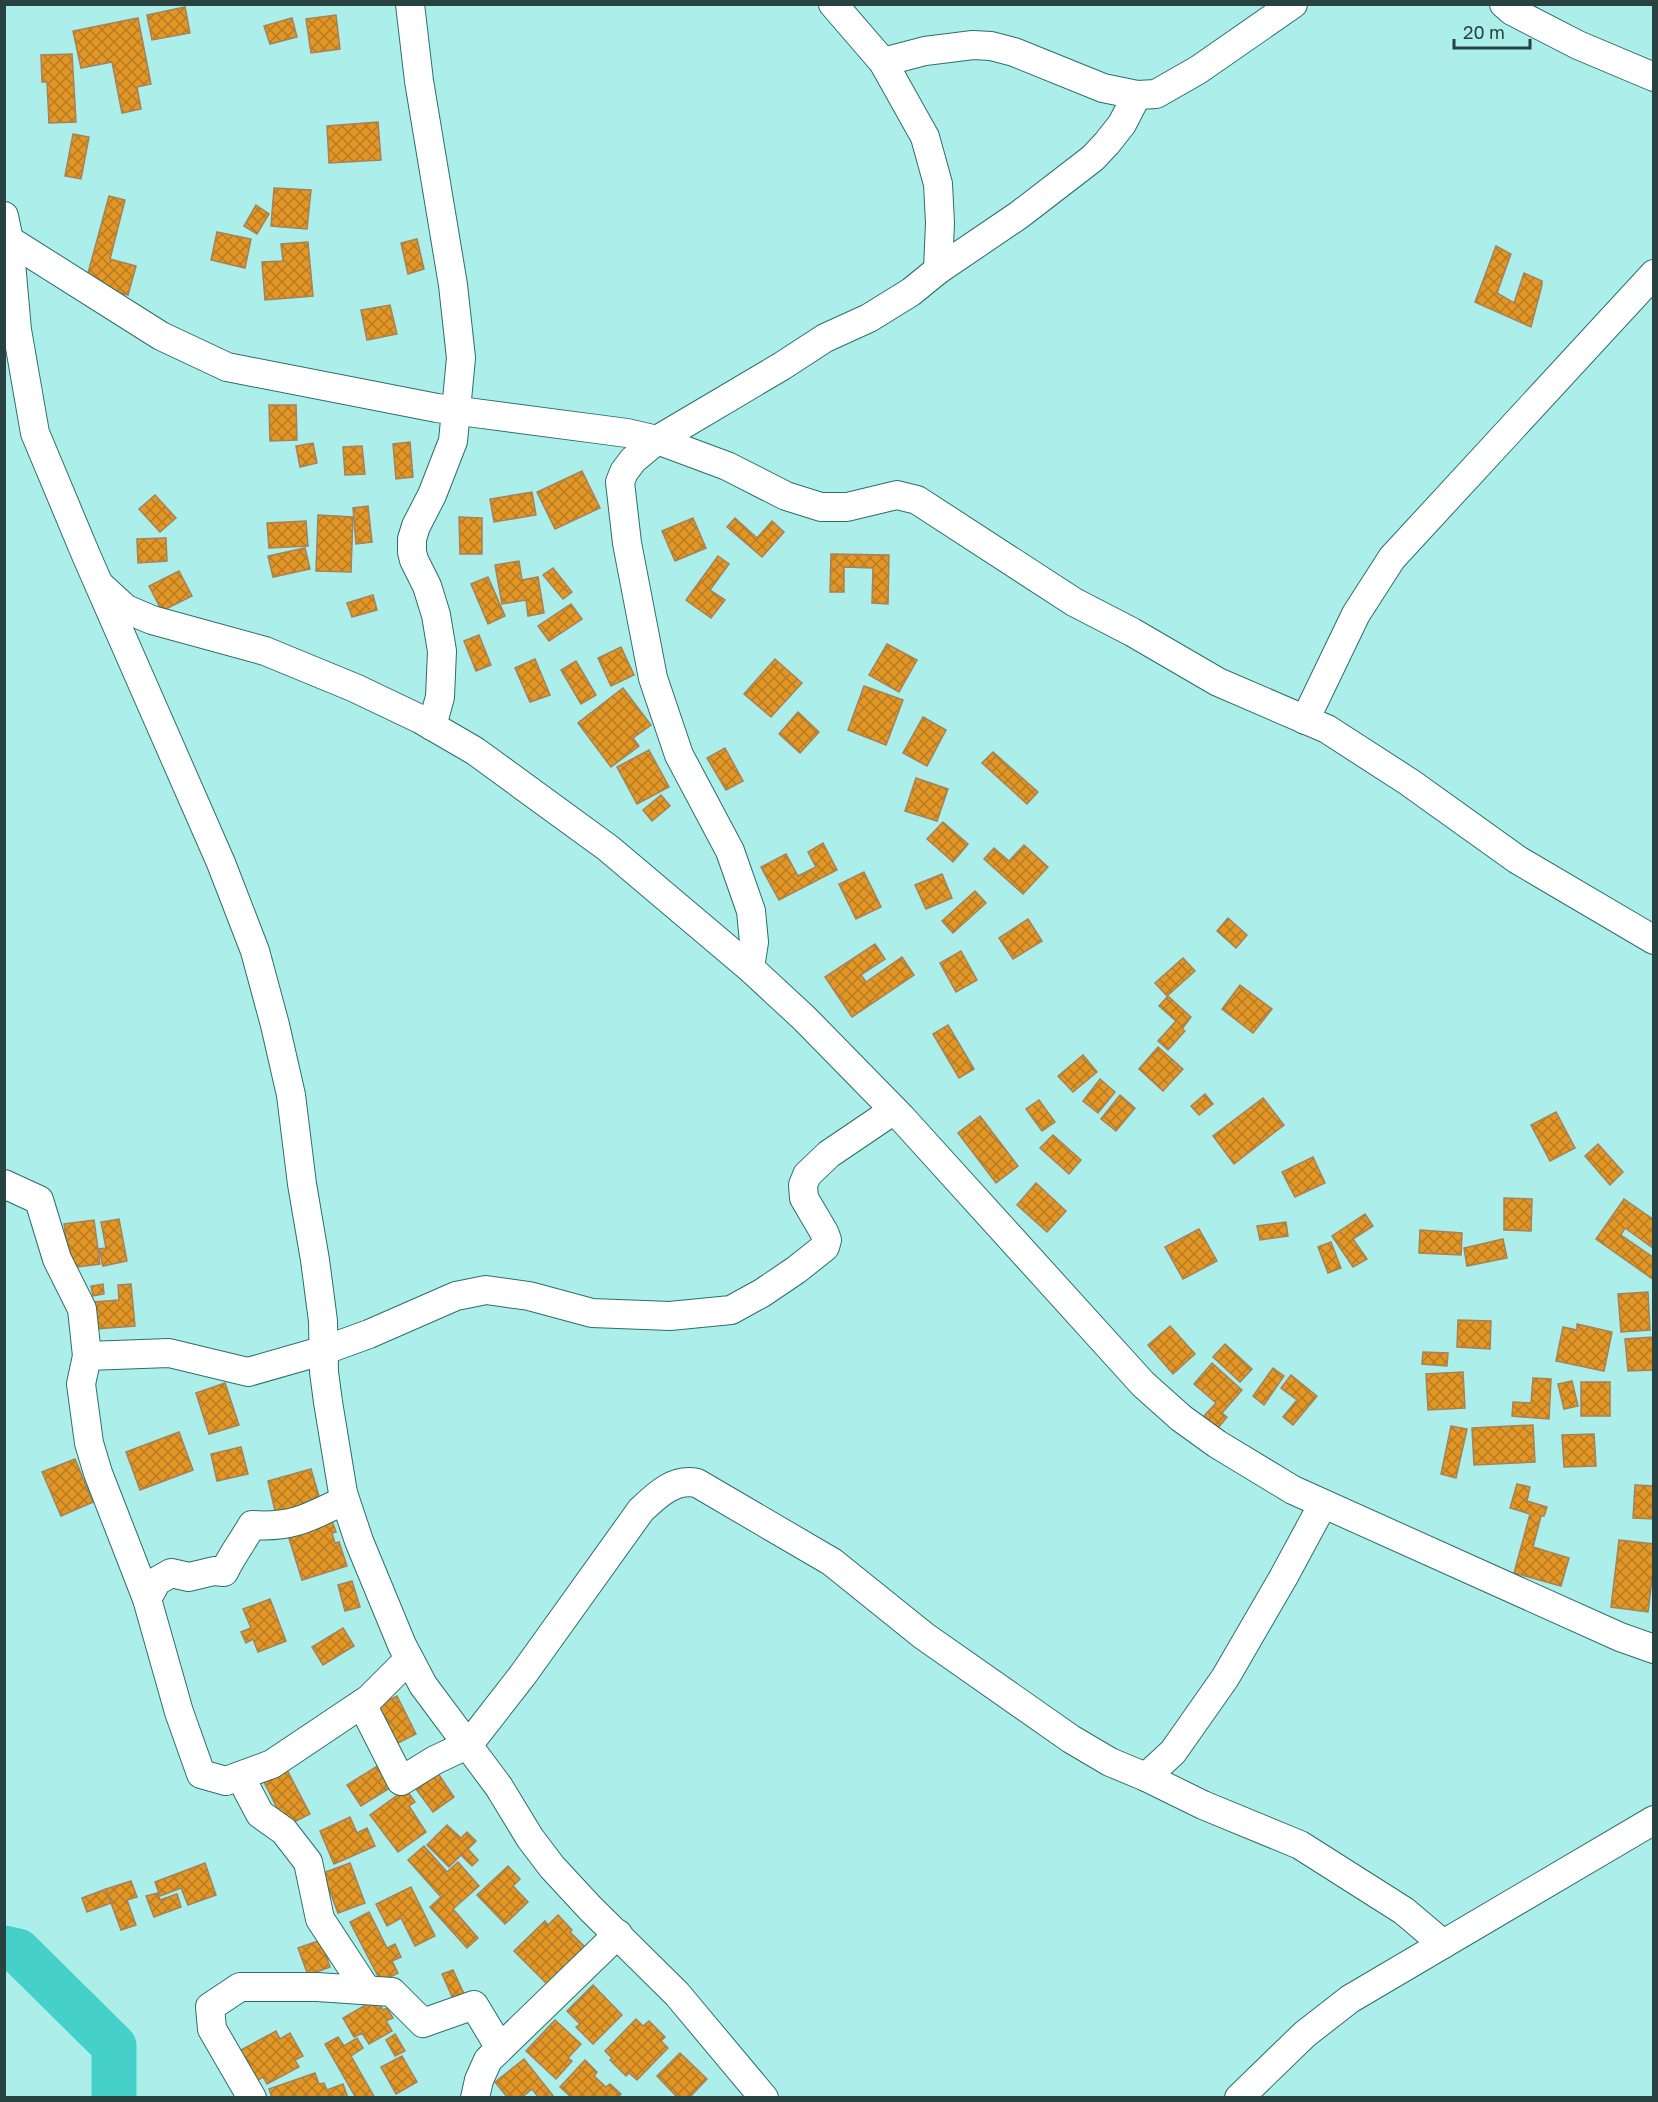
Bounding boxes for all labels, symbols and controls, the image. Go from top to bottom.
scale bar [1454,12,1530,50]
text: 20 m [1463,21,1505,43]

